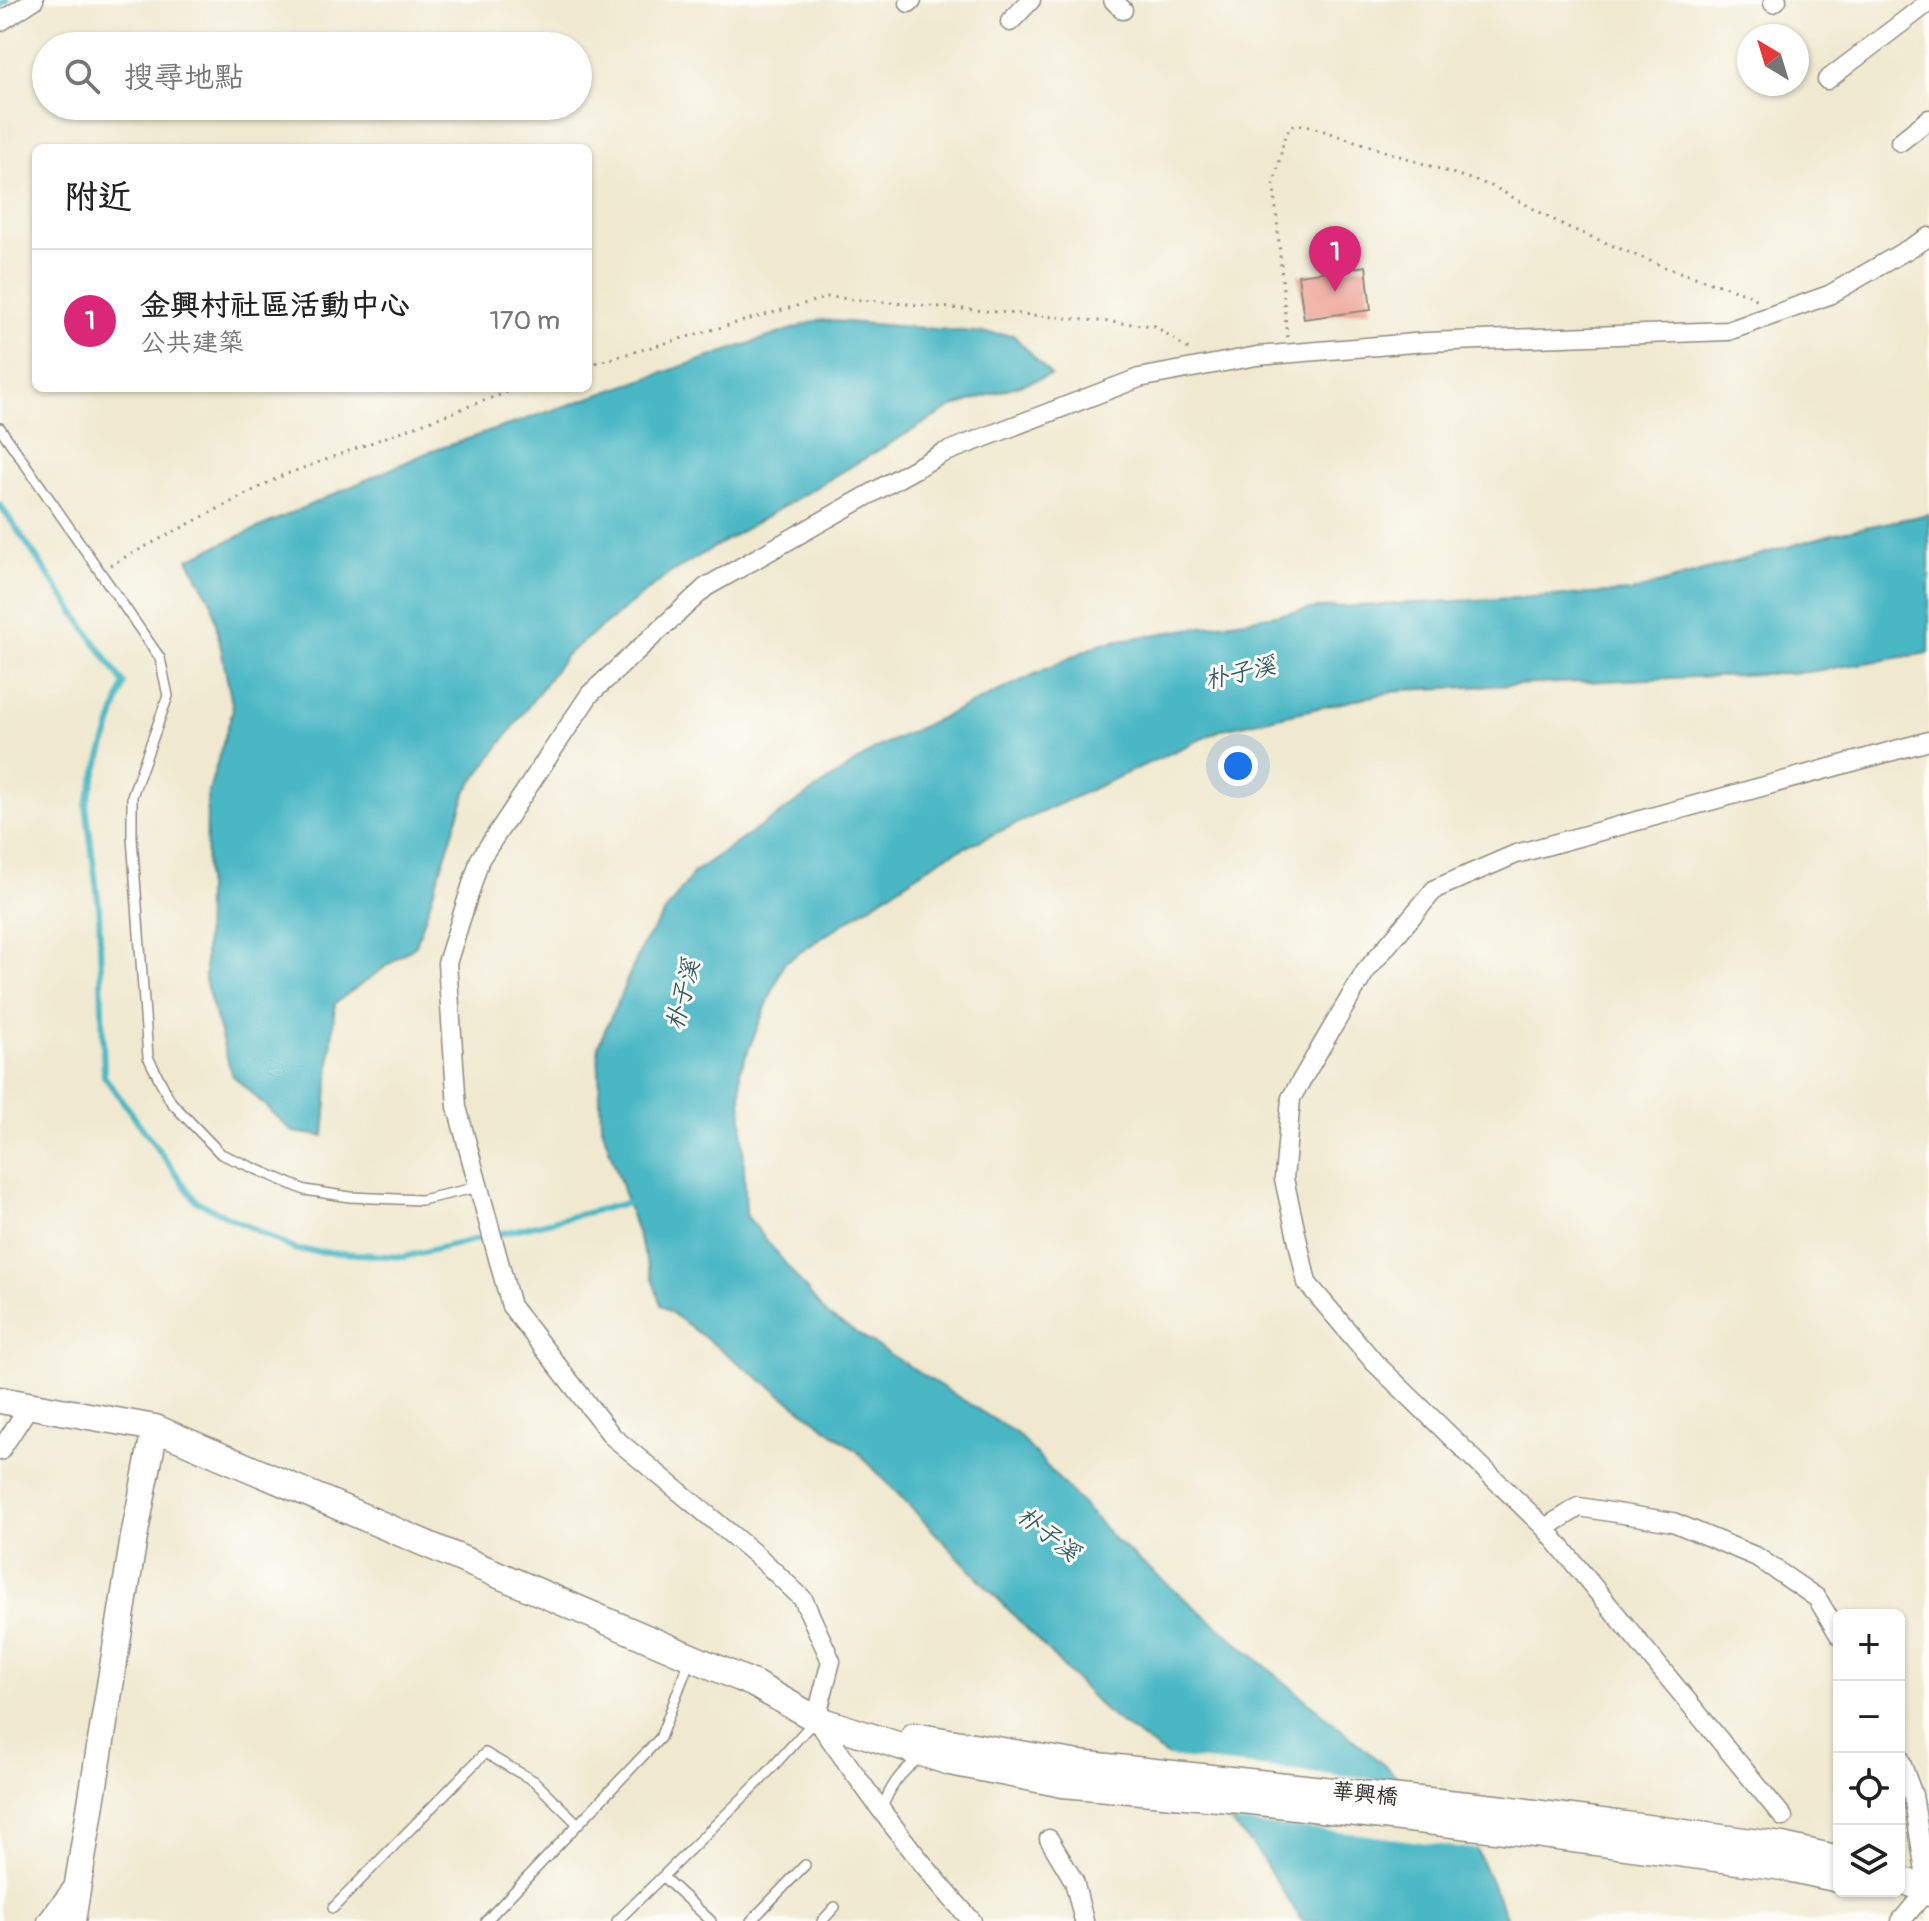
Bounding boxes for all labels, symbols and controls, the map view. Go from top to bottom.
north arrow [1737,24,1809,96]
search box [32,32,592,120]
icon: search [60,54,104,98]
text: 搜尋地點 [124,59,244,96]
text: 附近 [64,176,132,219]
pin: 1 [1309,226,1361,292]
text: 金興村社區活動中心 [140,287,410,324]
text: 1 [85,305,95,337]
text: 170 m [490,305,560,337]
text: 公共建築 [140,327,244,359]
water label: 朴子溪 [1202,650,1280,695]
your location [1218,746,1258,786]
water label: 朴子溪 [660,955,706,1033]
water label: 朴子溪 [1011,1500,1087,1569]
map controls [1833,1609,1905,1897]
button: + [1833,1609,1905,1681]
button: − [1833,1681,1905,1753]
button: locate [1833,1753,1905,1825]
street label: 華興橋 [1331,1777,1399,1811]
button: layers [1833,1825,1905,1897]

